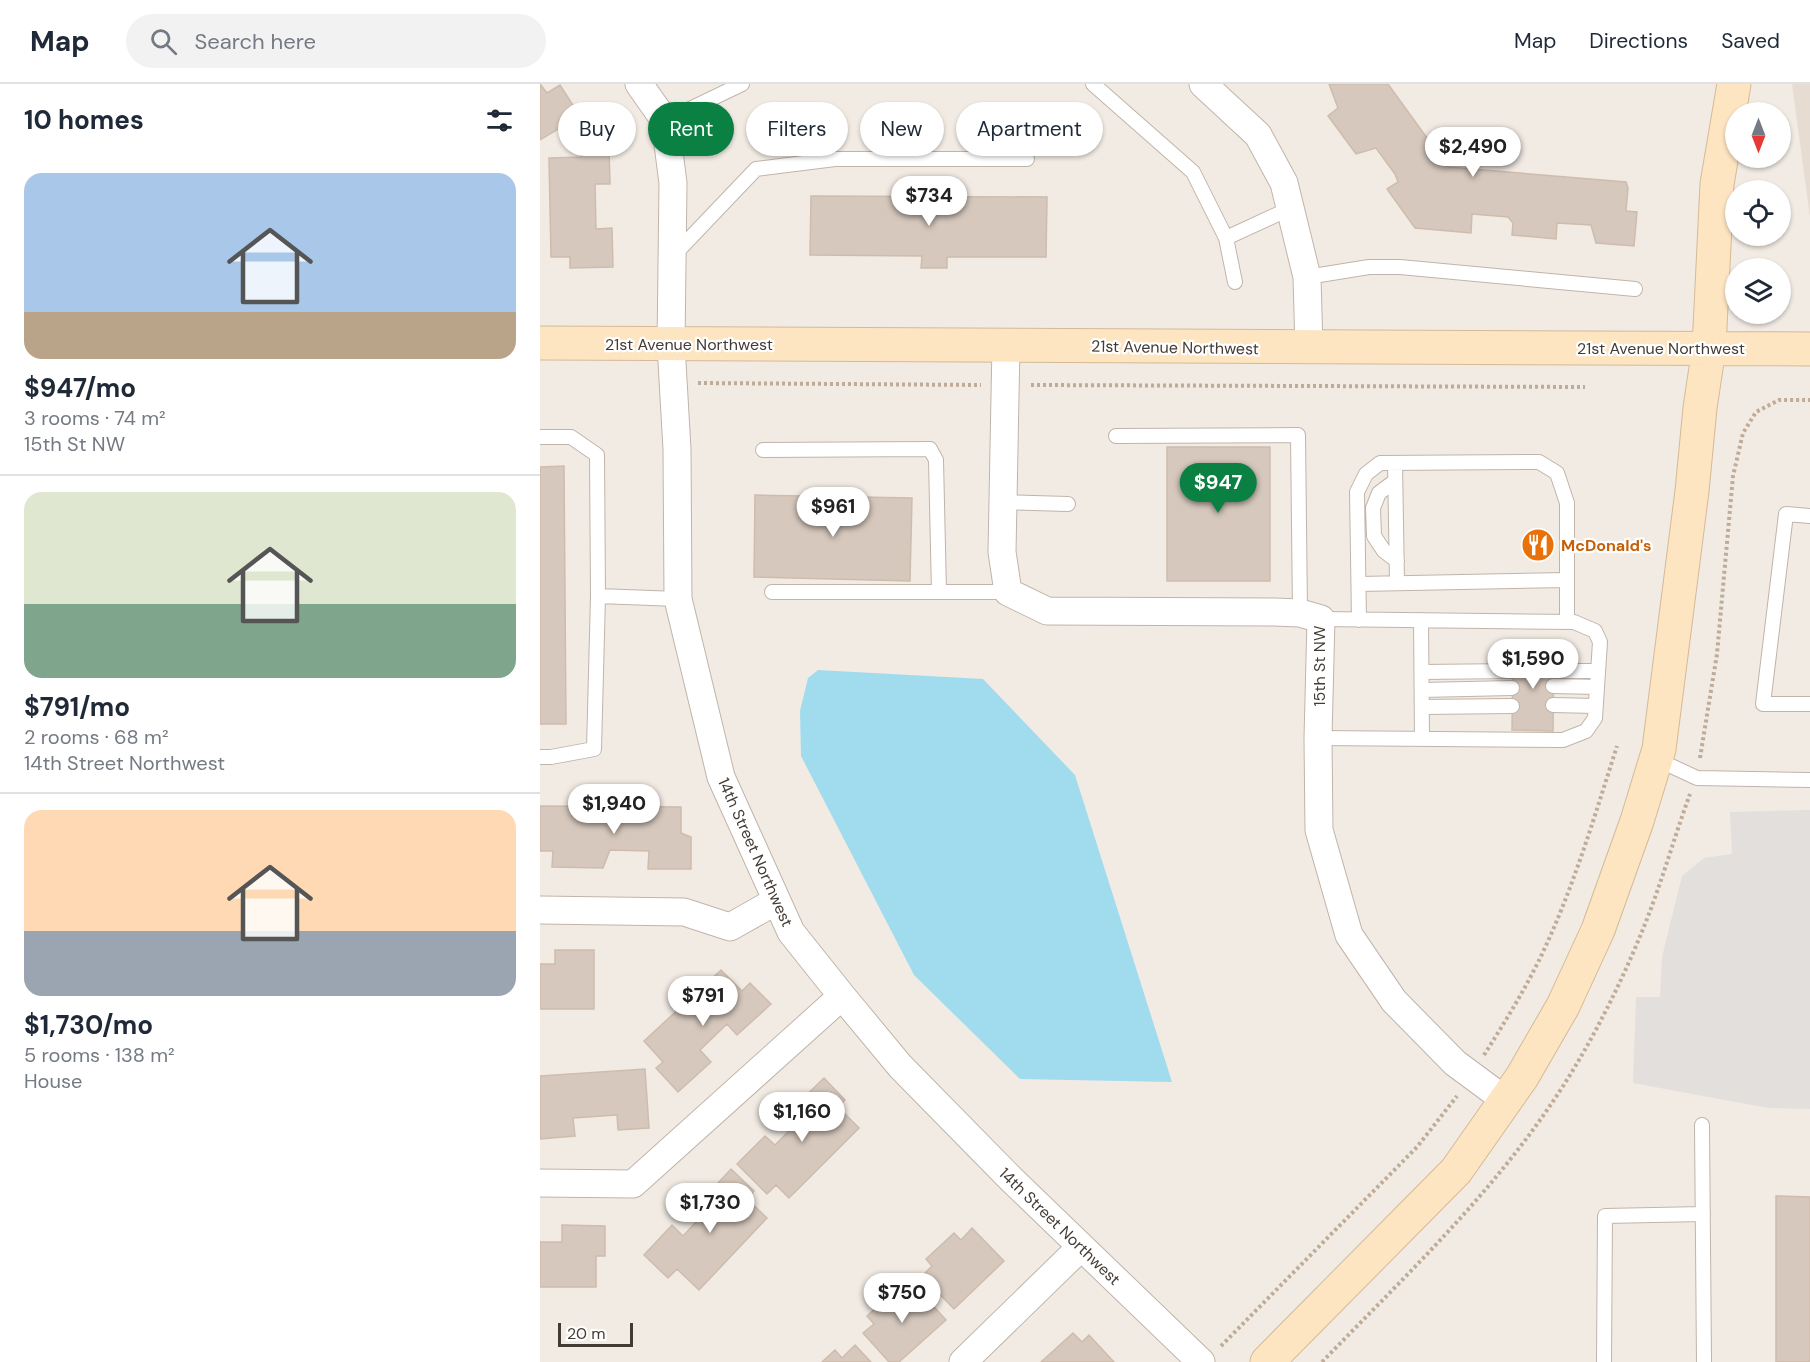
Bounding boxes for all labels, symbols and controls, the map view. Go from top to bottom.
search box [126,14,546,68]
text: Map [30,23,90,60]
icon: search [147,25,180,58]
text: Search here [195,27,316,56]
text: Map [1514,27,1556,55]
text: Directions [1589,27,1688,55]
text: Saved [1721,27,1780,55]
chip: Buy [558,102,636,156]
chip: Rent [648,102,734,156]
chip: Filters [746,102,848,156]
chip: New [860,102,944,156]
chip: Apartment [956,102,1103,156]
north arrow [1725,102,1791,168]
map controls [1725,102,1791,324]
text: 10 homes [24,103,144,137]
icon: filters [483,104,516,137]
pin: $2,490 [1424,127,1522,178]
text: $2,490 [1439,133,1507,159]
pin: $734 [893,176,965,227]
button: locate [1725,180,1791,246]
text: $734 [905,182,953,208]
icon: home [216,212,324,320]
button: layers [1725,258,1791,324]
street label: 21st Avenue Northwest [605,334,773,355]
street label: 21st Avenue Northwest [1091,336,1259,359]
street label: 21st Avenue Northwest [1577,338,1745,359]
text: $947/mo [24,371,136,405]
text: 3 rooms · 74 m² [24,405,166,431]
text: 15th St NW [24,431,125,457]
pin: $947 [1182,463,1254,514]
text: $947 [1194,469,1242,495]
pin: $961 [797,487,869,538]
text: $961 [811,493,855,519]
restaurant icon: McDonald's [1520,527,1556,563]
icon: home [216,531,324,639]
place label: McDonald's [1561,535,1652,556]
street label: 15th St NW [1309,625,1330,706]
pin: $1,590 [1484,639,1582,690]
text: $1,590 [1501,645,1565,671]
text: $791/mo [24,690,130,724]
text: 2 rooms · 68 m² [24,724,169,750]
text: 14th Street Northwest [24,750,225,776]
street label: 14th Street Northwest [713,774,798,930]
pin: $1,940 [565,784,663,835]
text: $1,940 [582,790,646,816]
icon: home [216,849,324,957]
pin: $791 [667,976,739,1027]
text: $791 [682,982,724,1008]
text: $1,730/mo [24,1008,153,1042]
text: 5 rooms · 138 m² [24,1042,175,1068]
text: House [24,1068,82,1094]
pin: $1,160 [753,1092,851,1143]
text: $1,160 [773,1098,831,1124]
street label: 14th Street Northwest [994,1163,1125,1290]
pin: $1,730 [661,1183,759,1234]
text: $1,730 [680,1189,740,1215]
pin: $750 [866,1273,938,1324]
text: $750 [878,1279,926,1305]
scale bar [558,1320,633,1348]
text: 20 m [567,1323,606,1344]

